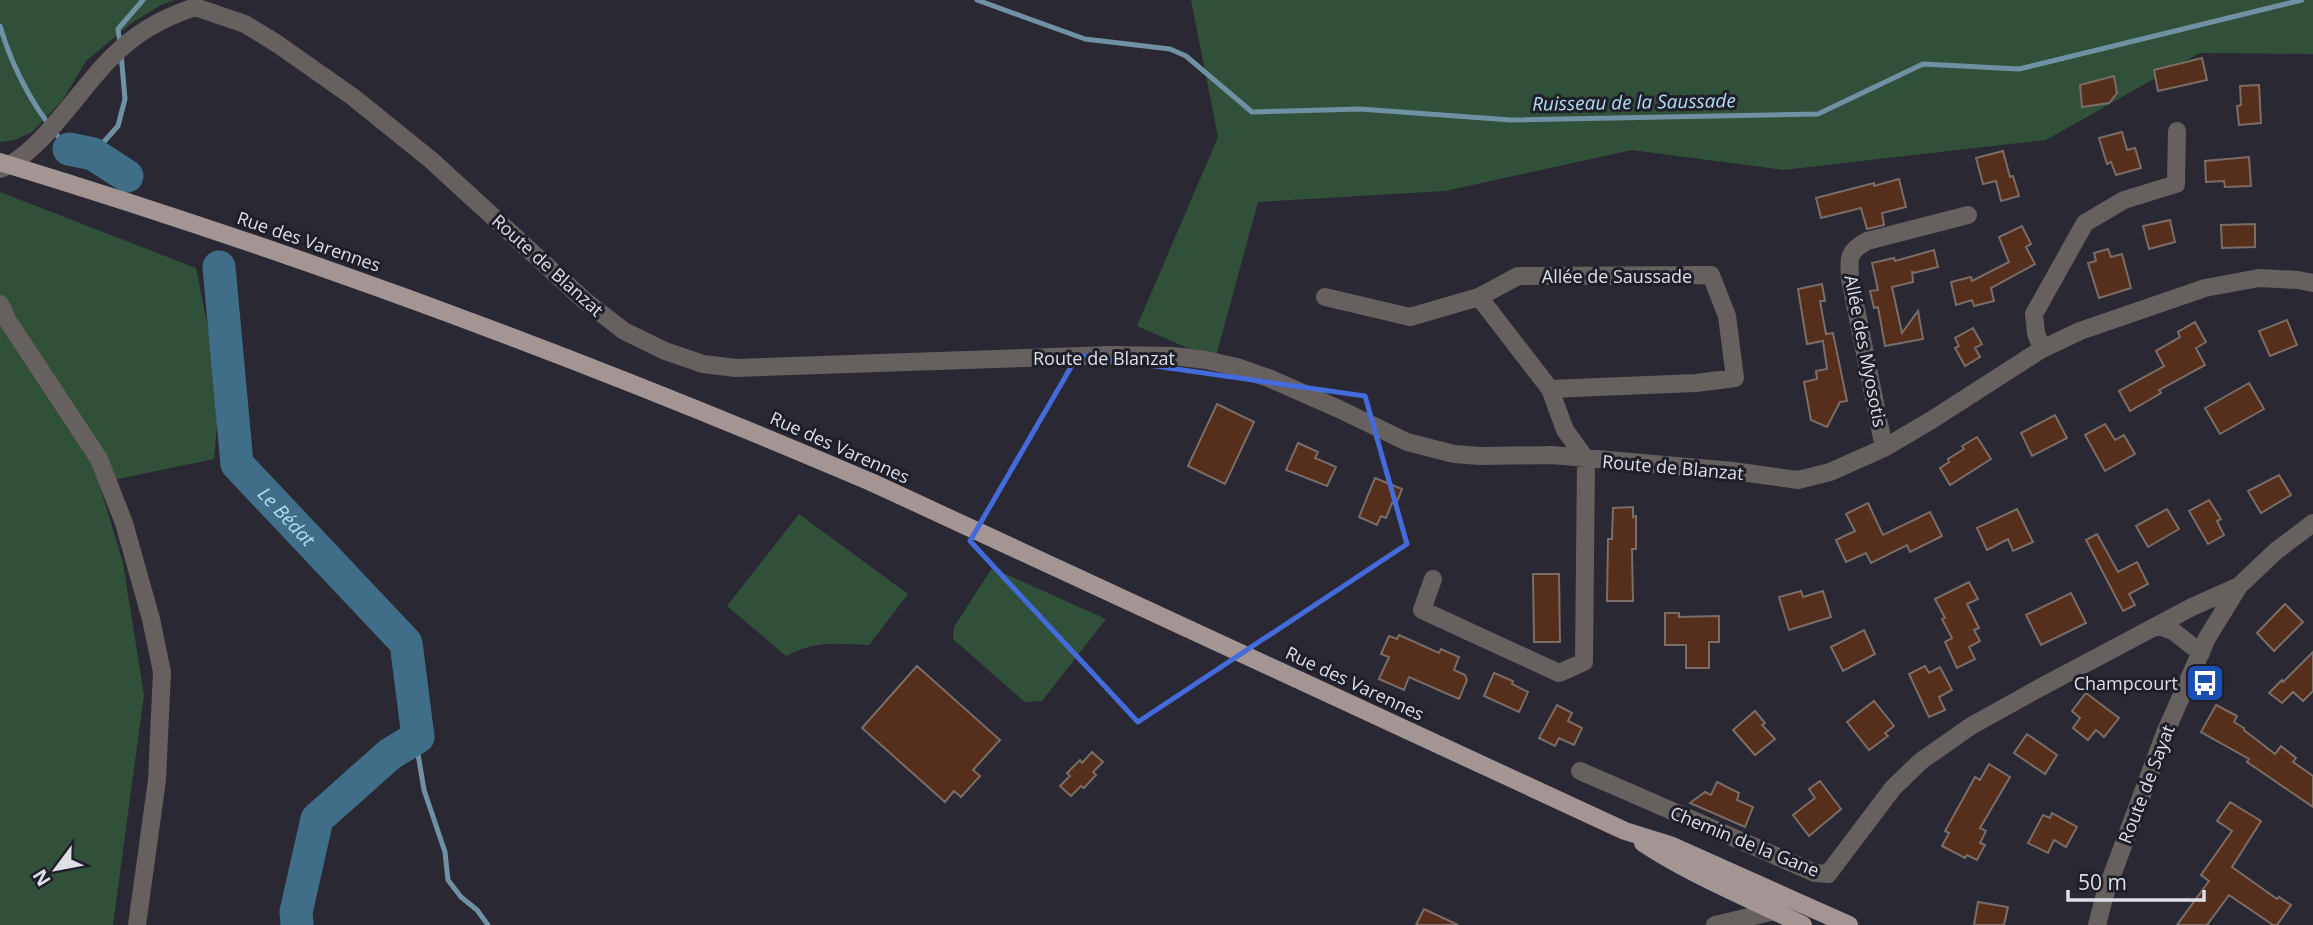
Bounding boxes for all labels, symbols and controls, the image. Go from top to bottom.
water label: Ruisseau de la Saussade [1532,87,1736,117]
street label: Rue des Varennes [234,205,384,277]
street label: Route de Blanzat [487,209,609,321]
street label: Allée de Saussade [1542,264,1692,288]
street label: Allée des Myosotis [1839,273,1893,429]
street label: Route de Blanzat [1033,346,1175,370]
street label: Rue des Varennes [766,405,914,489]
street label: Route de Blanzat [1601,449,1745,485]
water label: Le Bédat [252,481,321,552]
street label: Rue des Varennes [1282,640,1428,726]
bus stop icon: Champcourt [2184,662,2226,704]
place label: Champcourt [2074,671,2178,695]
street label: Route de Sayat [2112,721,2180,847]
street label: Chemin de la Gane [1667,800,1823,882]
north arrow [21,834,91,904]
scale bar [2068,858,2204,902]
text: N [26,865,57,891]
text: 50 m [2078,868,2127,896]

